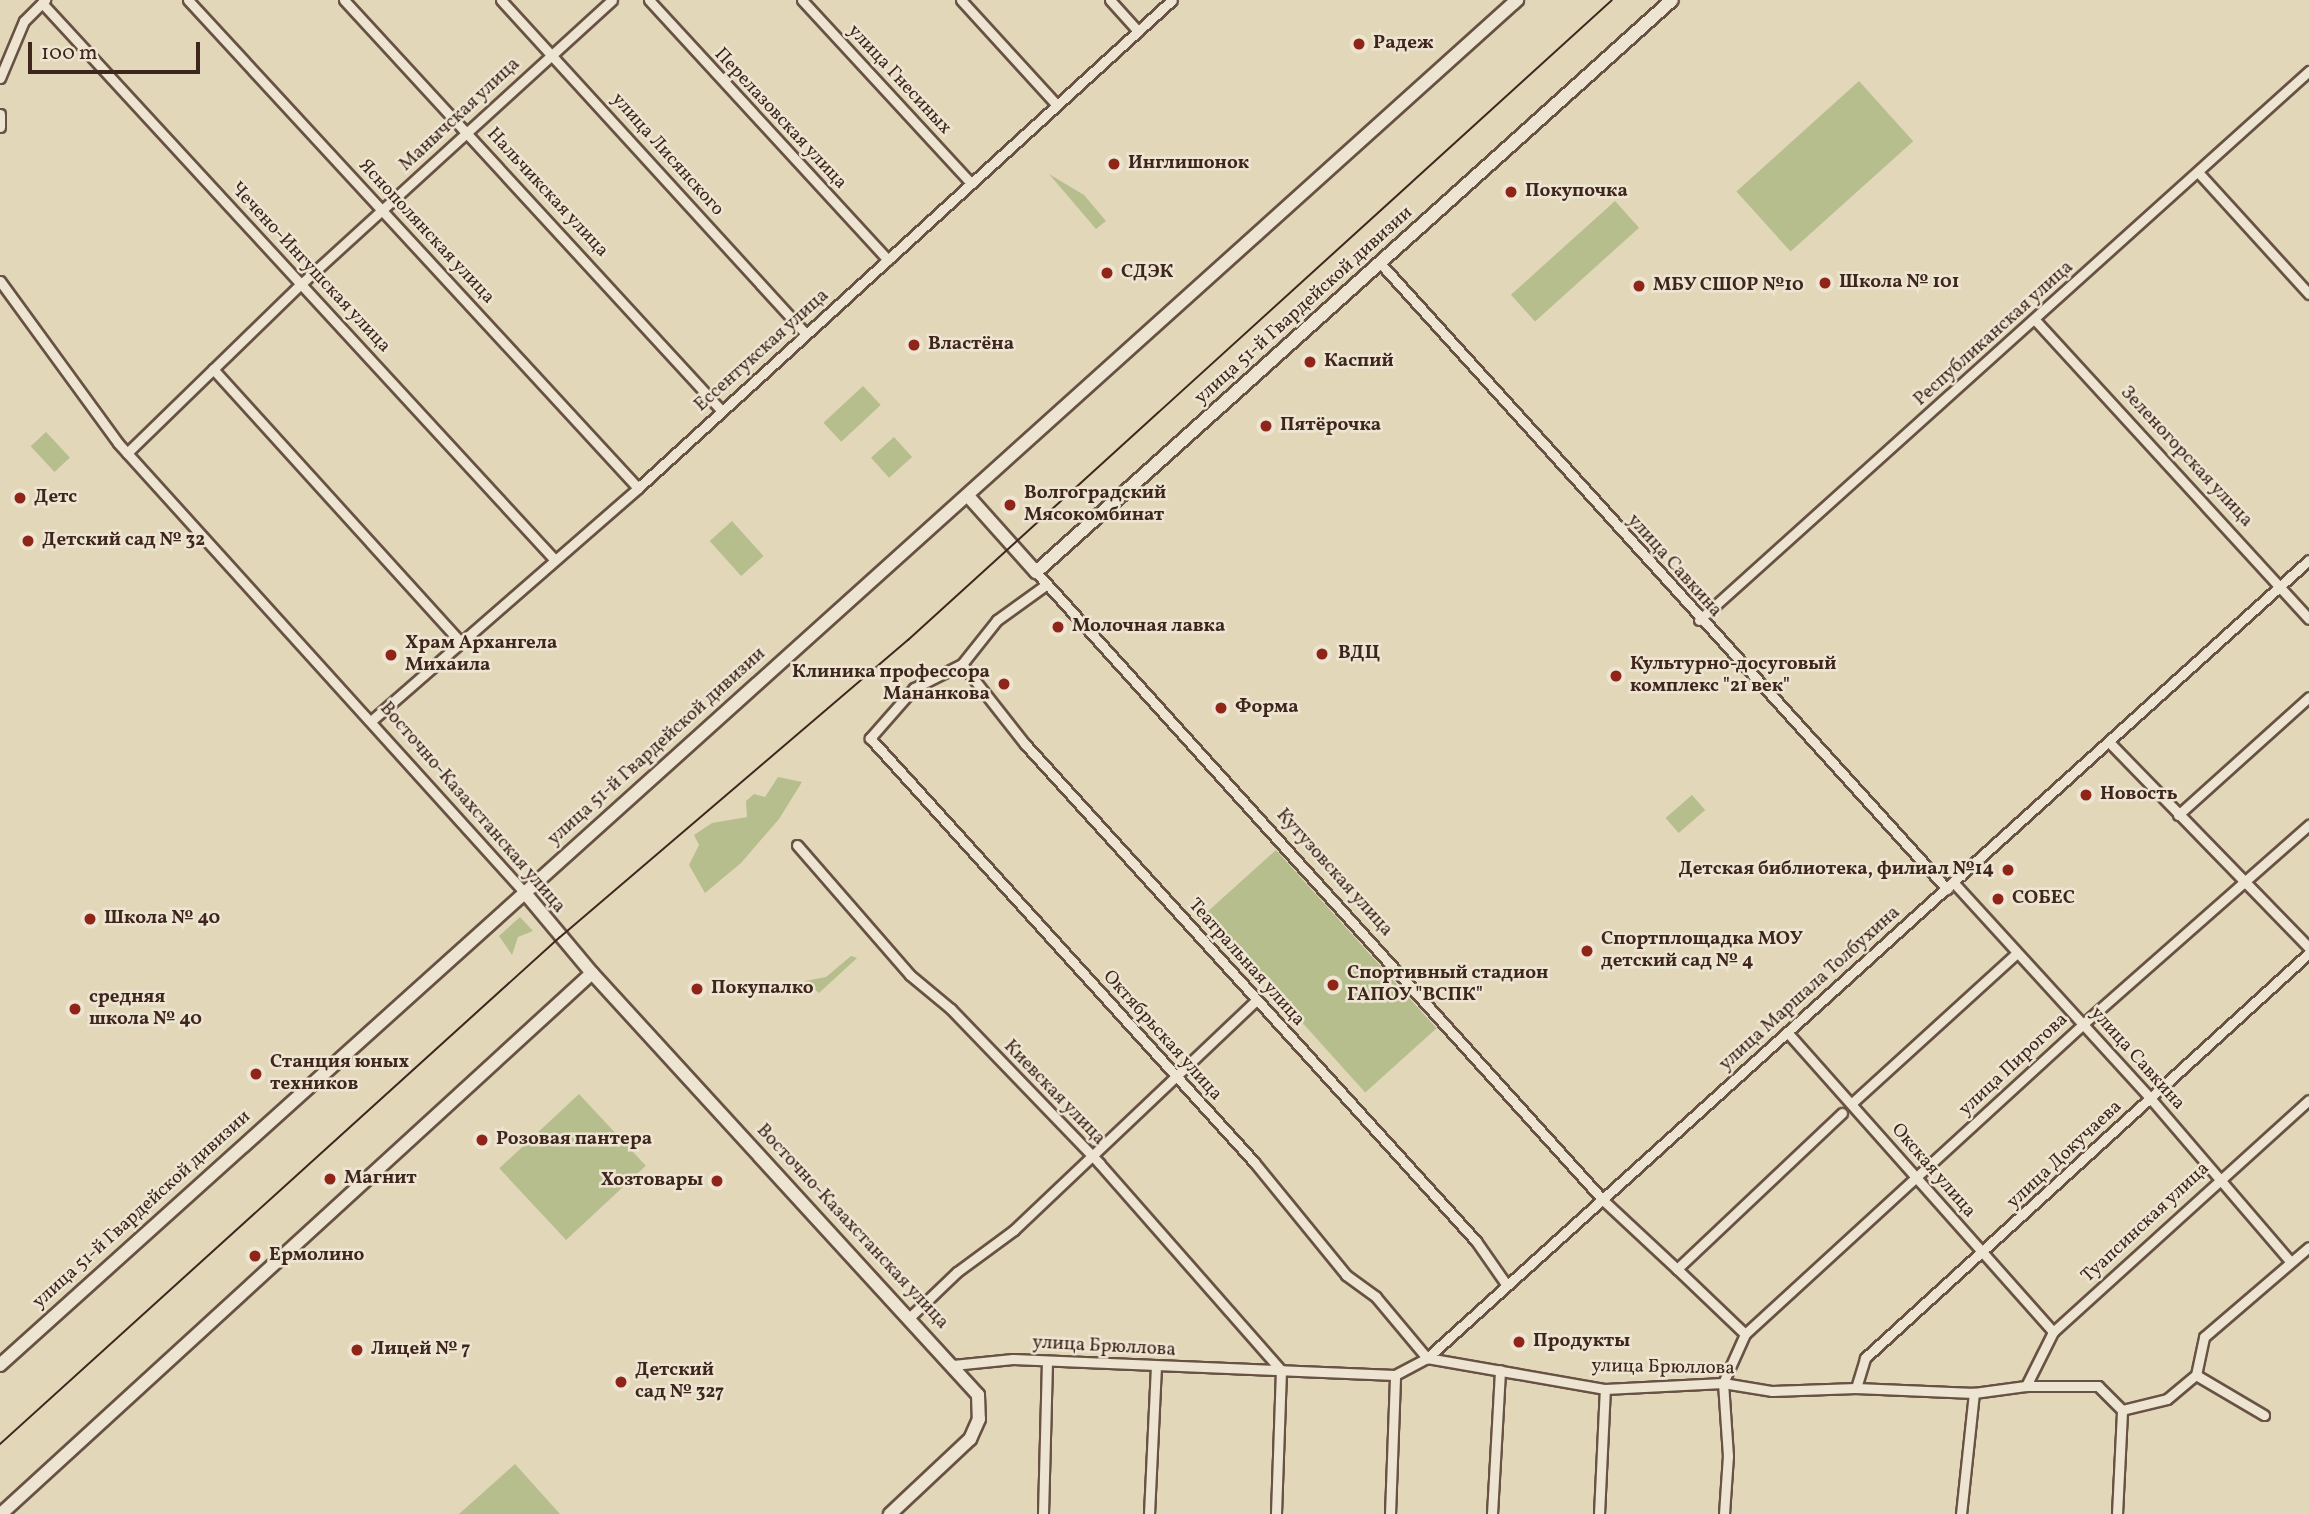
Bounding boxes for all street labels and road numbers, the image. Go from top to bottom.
street label: улица Гнесиных [842,20,956,140]
street label: Перелазовская улица [708,43,852,195]
street label: Манычская улица [395,53,525,177]
street label: улица Лисянского [606,89,728,221]
street label: Нальчикская улица [481,123,613,263]
street label: Яснополянская улица [353,155,499,309]
street label: Чечено-Ингушская улица [225,178,395,358]
street label: улица 51-й Гвардейской дивизии [1190,202,1418,410]
street label: Республиканская улица [1909,256,2079,412]
street label: Ессентукская улица [690,285,834,417]
street label: Зеленогорская улица [2115,382,2257,532]
street label: улица Савкина [1622,510,1726,622]
street label: улица 51-й Гвардейской дивизии [543,643,771,851]
street label: Восточно-Казахстанская улица [374,698,570,918]
street label: Кутузовская улица [1271,804,1397,942]
street label: Театральная улица [1182,894,1310,1032]
street label: улица Маршала Толбухина [1715,902,1905,1076]
street label: Октябрьская улица [1097,966,1227,1106]
street label: улица Савкина [2085,1003,2189,1115]
street label: улица Пирогова [1955,1009,2073,1121]
street label: Киевская улица [998,1036,1110,1150]
street label: улица Докучаева [2003,1096,2127,1214]
street label: улица 51-й Гвардейской дивизии [28,1106,256,1314]
street label: Окская улица [1886,1119,1980,1223]
street label: Восточно-Казахстанская улица [751,1120,953,1334]
street label: Туапсинская улица [2077,1158,2215,1288]
street label: улица Брюллова [1032,1332,1176,1362]
street label: улица Брюллова [1591,1355,1735,1381]

